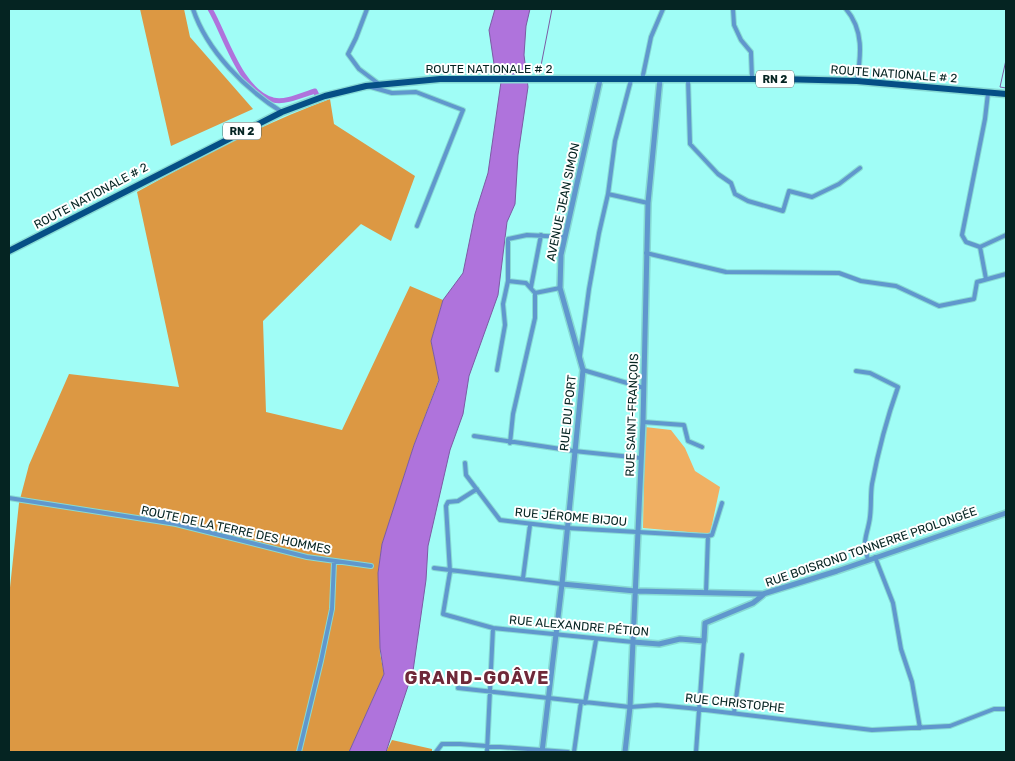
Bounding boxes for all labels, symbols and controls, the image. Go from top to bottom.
street label: ROUTE NATIONALE # 2 [425,62,553,76]
street label: ROUTE NATIONALE # 2 [830,63,958,85]
road number: RN 2 [756,70,794,88]
road number: RN 2 [223,122,261,140]
street label: AVENUE JEAN SIMON [544,142,582,262]
street label: ROUTE NATIONALE # 2 [32,160,150,232]
street label: RUE SAINT-FRANÇOIS [623,353,641,477]
street label: RUE DU PORT [557,374,579,452]
street label: ROUTE DE LA TERRE DES HOMMES [140,503,332,557]
street label: RUE BOISROND TONNERRE PROLONGÉE [763,504,979,590]
street label: RUE JÉROME BIJOU [514,505,628,529]
street label: RUE ALEXANDRE PÉTION [509,613,649,639]
district label: GRAND-GOÂVE [404,667,550,689]
street label: RUE CHRISTOPHE [685,691,785,715]

